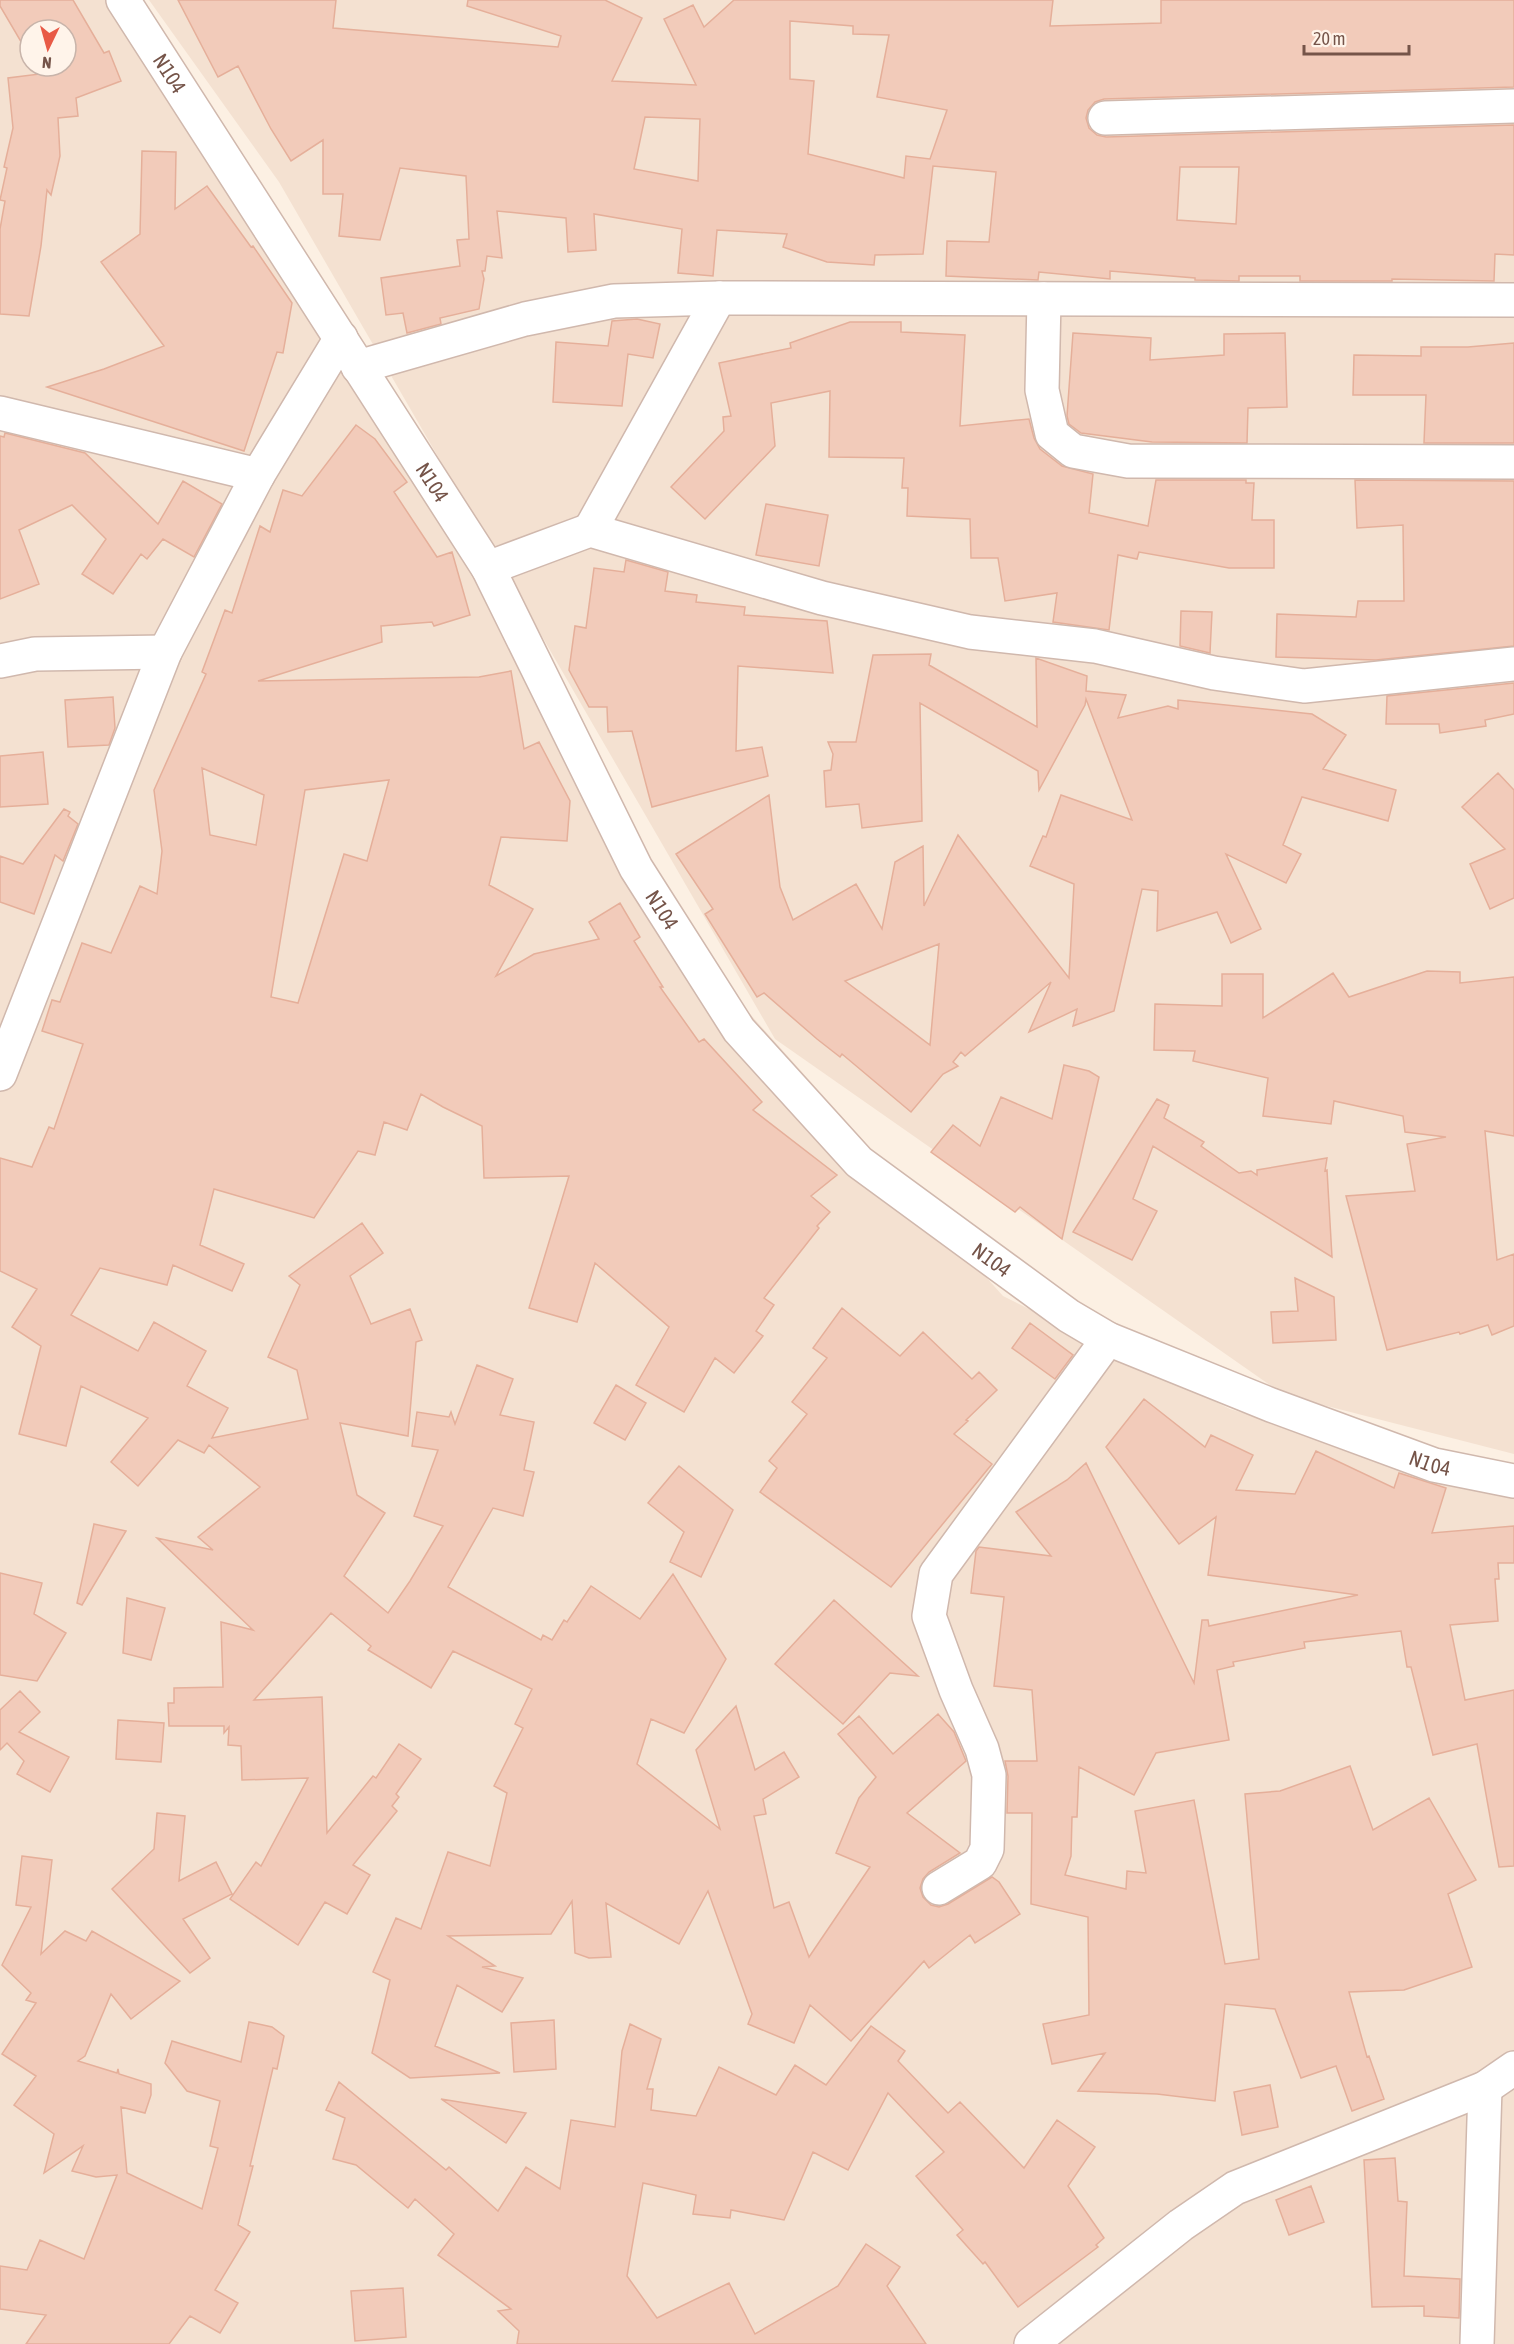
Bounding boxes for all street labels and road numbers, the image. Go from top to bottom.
street label: N104 [149,49,192,97]
street label: N104 [411,458,454,506]
street label: N104 [641,885,684,934]
street label: N104 [968,1237,1016,1282]
street label: N104 [1406,1445,1453,1480]

